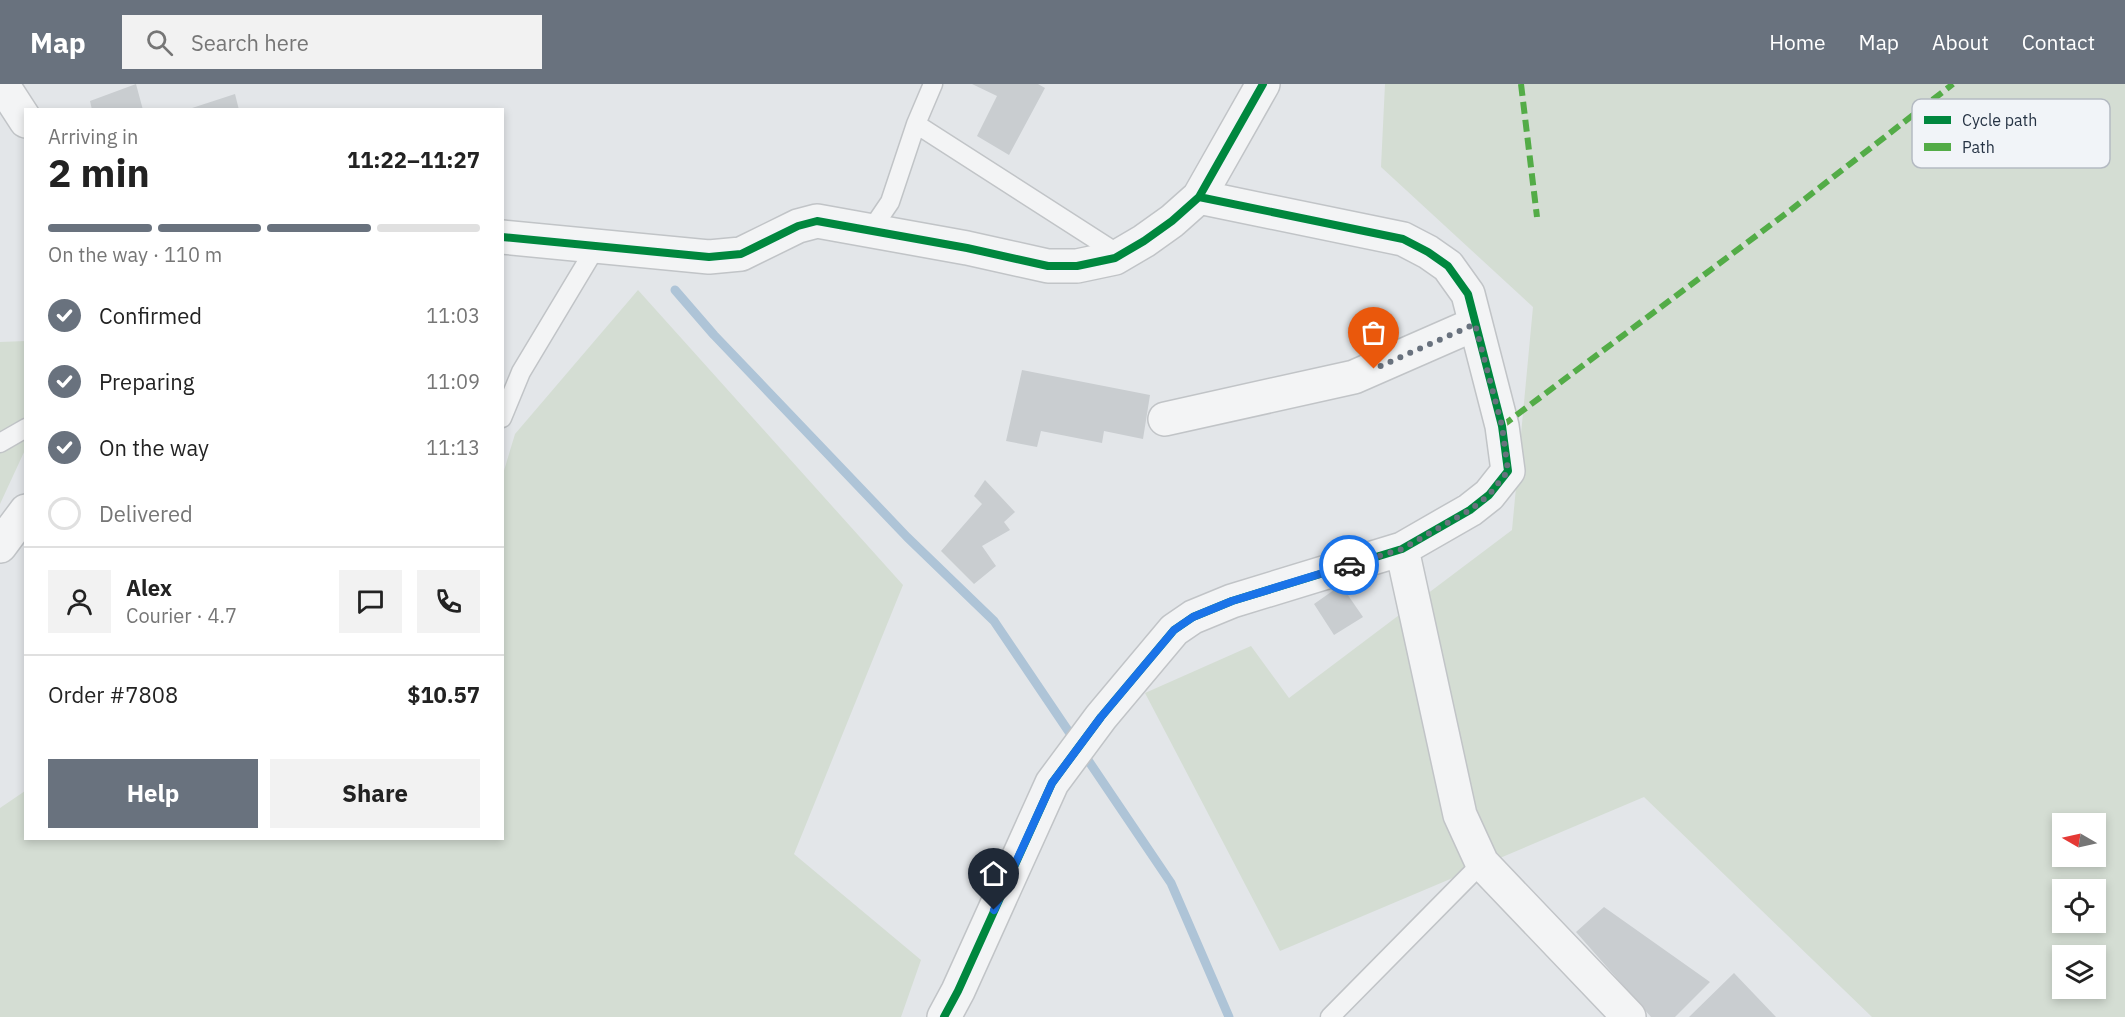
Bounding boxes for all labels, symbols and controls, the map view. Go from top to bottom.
search box [122,15,542,69]
text: Map [30,24,86,61]
icon: search [143,26,176,59]
text: Search here [191,28,309,57]
text: Home [1769,28,1826,56]
text: Map [1859,28,1899,56]
text: About [1932,28,1989,56]
text: Contact [2022,28,2095,56]
legend [1912,99,2110,168]
text: Cycle path [1962,110,2037,130]
text: Arriving in [48,123,138,150]
text: Path [1962,137,1995,157]
text: 11:22–11:27 [347,145,480,174]
text: 2 min [48,147,150,198]
text: On the way · 110 m [48,241,222,268]
icon: check [48,299,81,332]
text: Confirmed [99,301,202,330]
text: 11:03 [426,302,480,329]
pin [1348,307,1399,369]
icon: bag [1357,316,1390,349]
icon: check [48,365,81,398]
text: Preparing [99,367,194,396]
text: 11:09 [426,368,480,395]
icon: check [48,431,81,464]
text: On the way [99,433,209,462]
text: 11:13 [426,434,480,461]
text: Delivered [99,499,193,528]
courier [1319,535,1379,595]
icon: car [1333,549,1366,582]
button: person [48,570,111,633]
button: chat [339,570,402,633]
button: phone [417,570,480,633]
text: Alex [126,573,172,602]
text: Courier · 4.7 [126,602,237,629]
text: Order #7808 [48,680,178,709]
text: $10.57 [407,680,480,709]
button: Help [48,759,258,828]
button: Share [270,759,480,828]
north arrow [2052,813,2106,867]
map controls [2052,813,2106,999]
pin [968,848,1019,910]
icon: home [977,857,1010,890]
button: locate [2052,879,2106,933]
button: layers [2052,945,2106,999]

